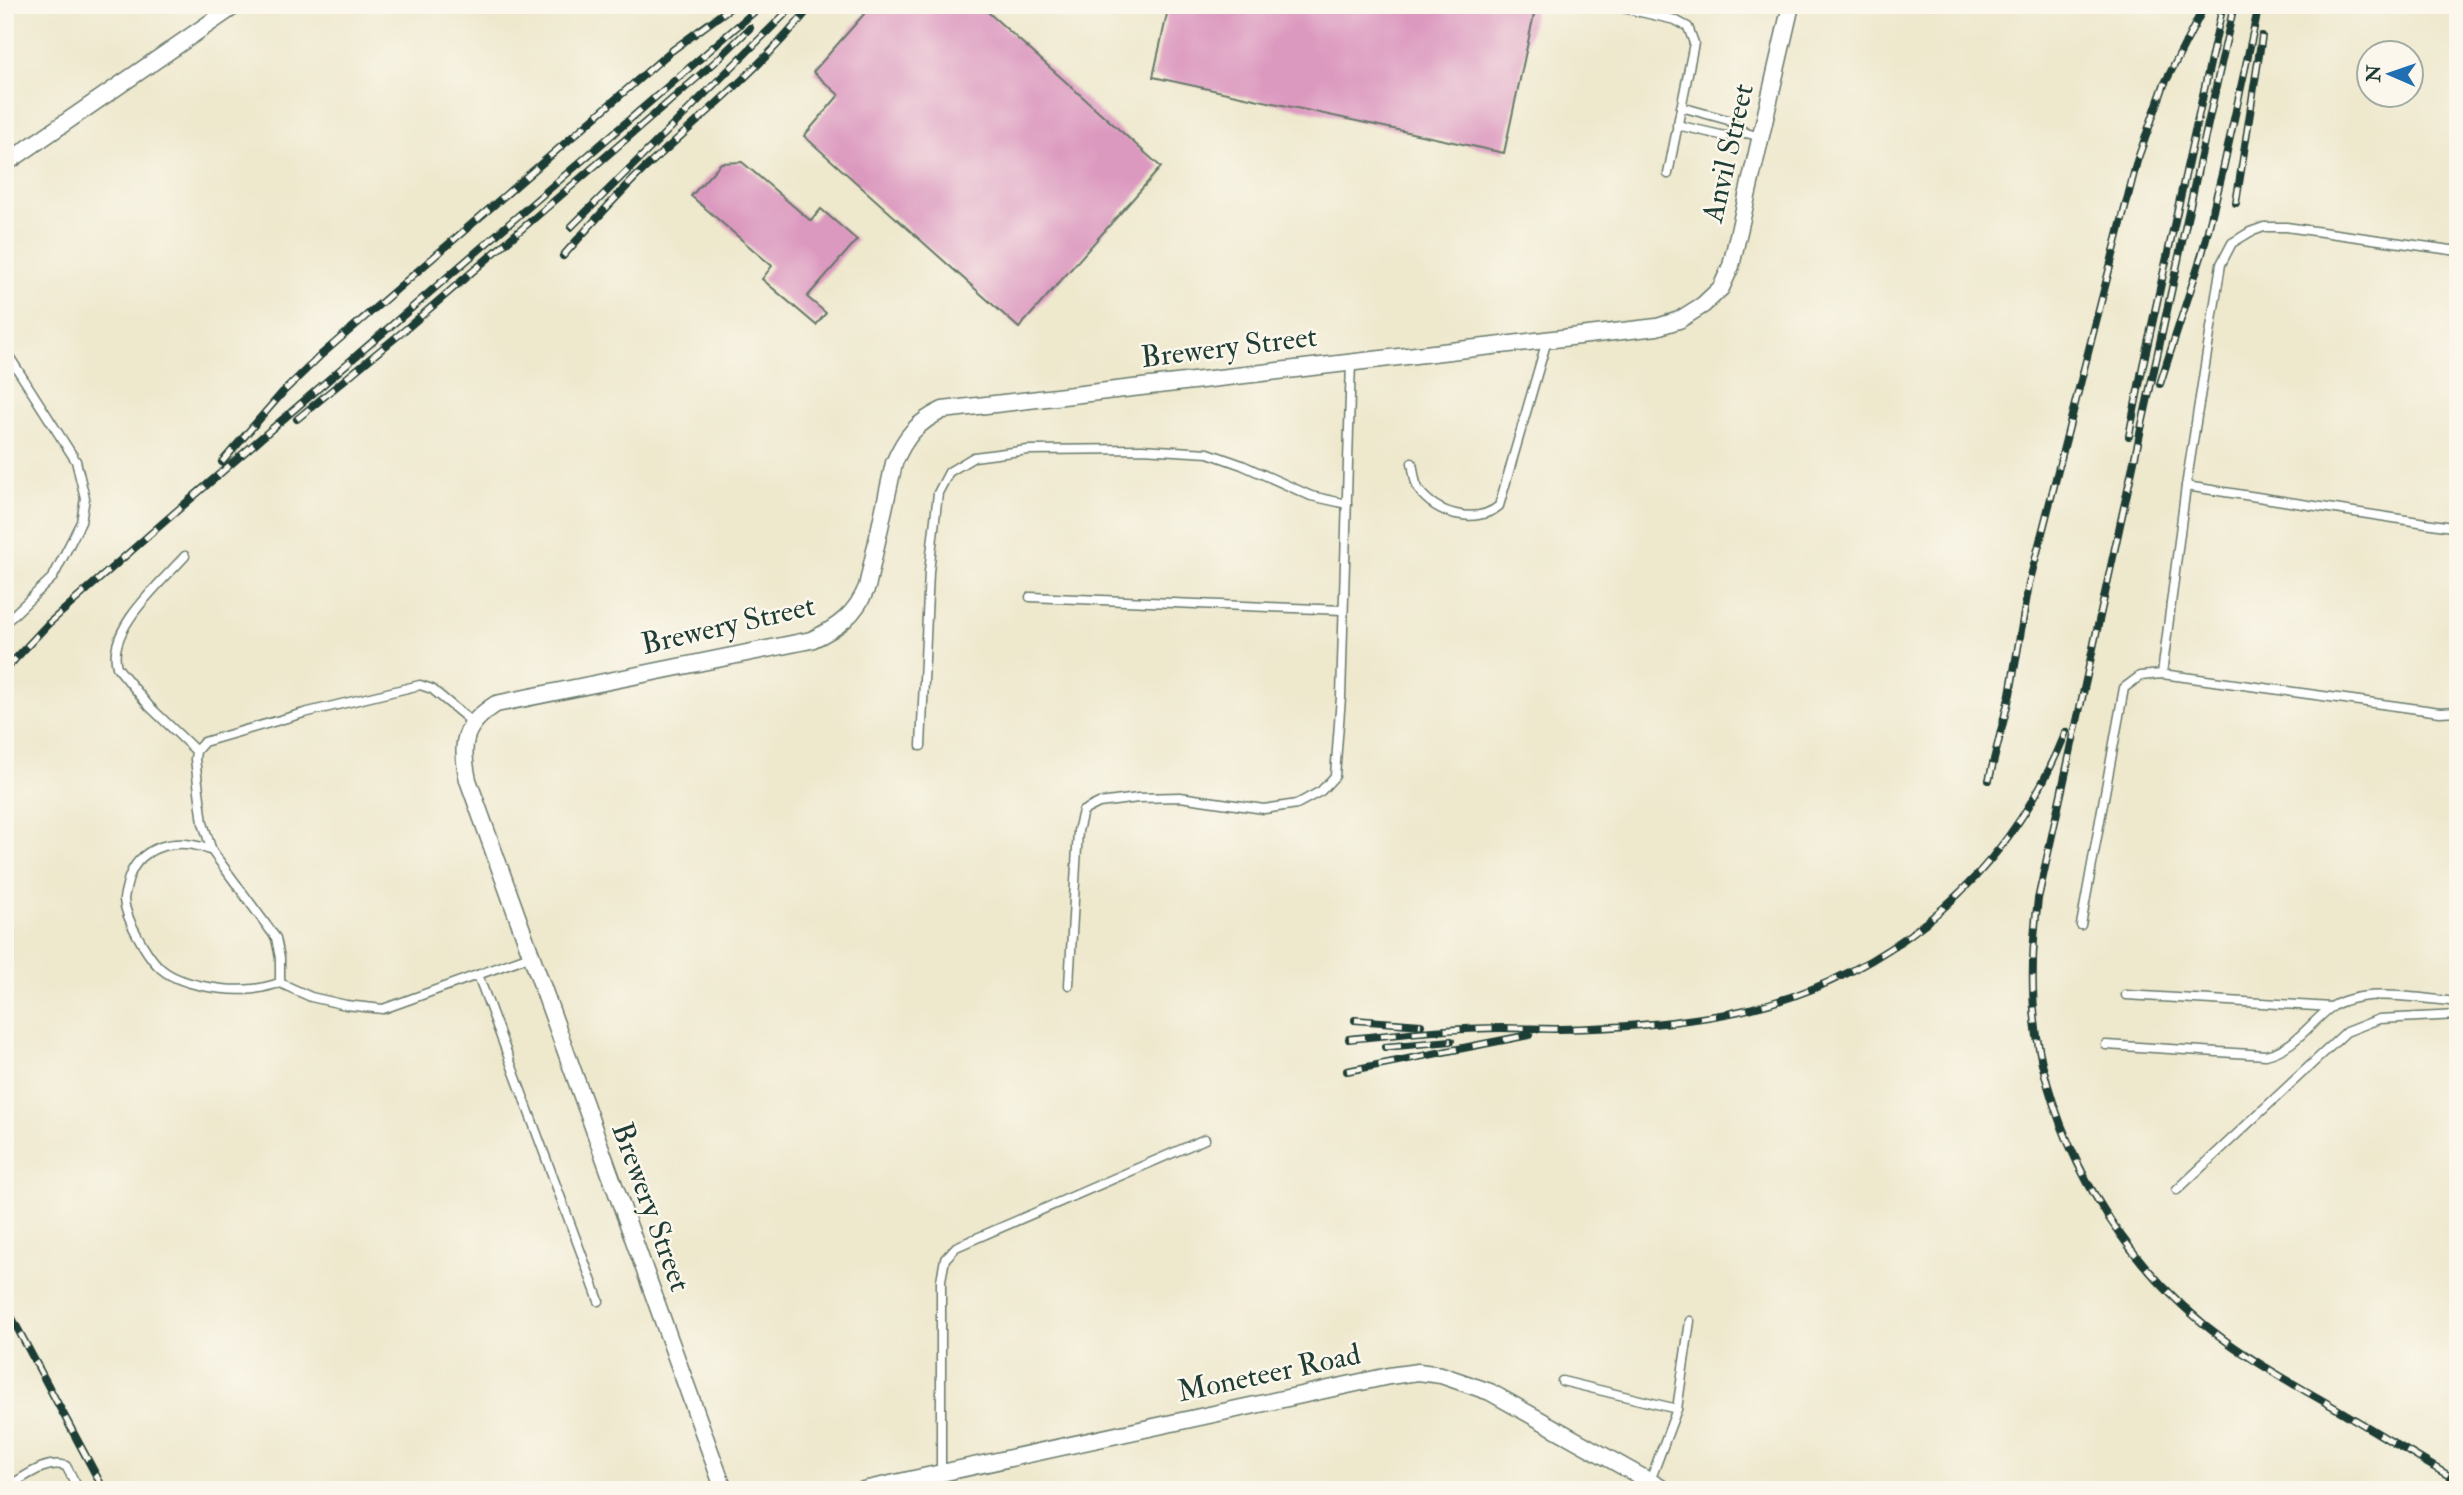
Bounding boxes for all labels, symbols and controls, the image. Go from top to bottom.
north arrow [2354,38,2424,108]
text: N [2362,64,2386,83]
street label: Anvil Street [1694,80,1762,227]
street label: Brewery Street [1139,318,1319,376]
street label: Brewery Street [638,587,819,663]
street label: Brewery Street [603,1118,699,1297]
street label: Moneteer Road [1174,1336,1364,1410]

